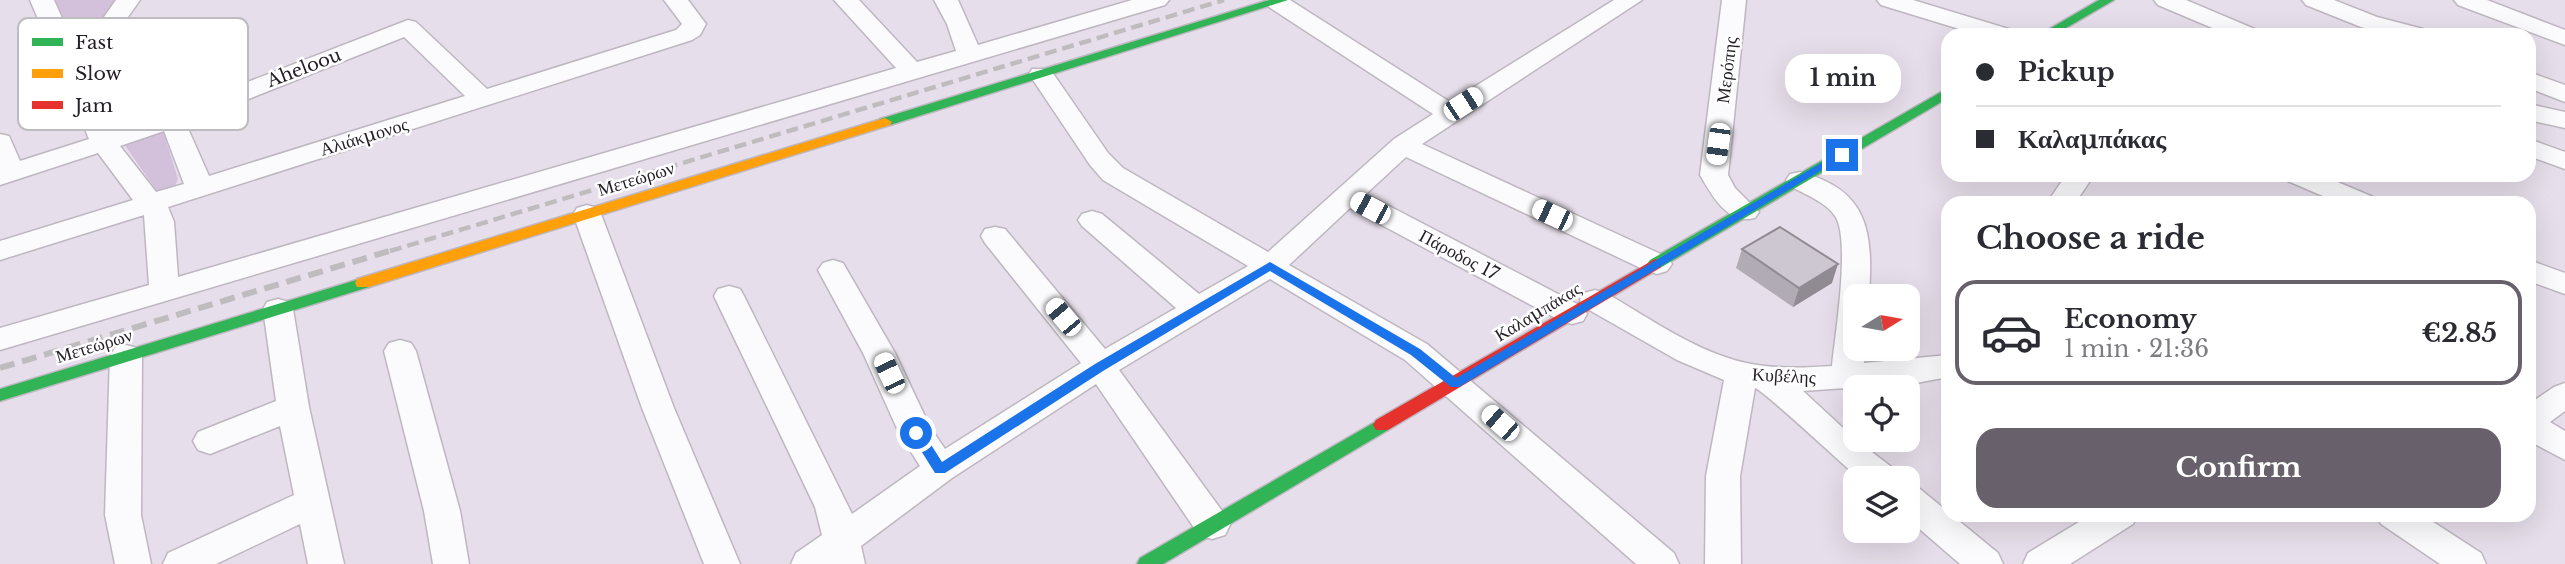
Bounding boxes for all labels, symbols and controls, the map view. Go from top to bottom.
legend [18,18,248,130]
text: Fast [75,31,114,54]
street label: Μερόπης [1712,35,1742,105]
street label: Aheloou [263,44,344,93]
callout: 1 min [1784,54,1900,102]
text: Pickup [2018,56,2115,88]
text: Slow [75,62,122,85]
text: 1 min [1810,64,1876,92]
car [1440,84,1487,124]
text: Jam [72,94,113,117]
street label: Αλιάκμονος [317,113,411,161]
car [1705,122,1732,166]
text: Καλαμπάκας [2018,123,2166,155]
route end [1826,139,1858,171]
street label: Μετεώρων [595,157,677,201]
car [1347,189,1394,227]
car [1529,197,1576,233]
text: Choose a ride [1976,218,2205,258]
street label: Πάροδος 17 [1415,225,1504,286]
street label: Καλαμπάκας [1491,278,1585,346]
north arrow [1843,284,1920,360]
map controls [1843,284,1920,543]
car [1042,294,1085,340]
icon: car [1980,301,2043,364]
text: Economy [2064,303,2197,335]
text: €2.85 [2422,317,2497,349]
street label: Μετεώρων [53,324,135,368]
text: 1 min · 21:36 [2064,335,2209,363]
car [871,350,908,396]
street label: Κυβέλης [1752,363,1816,389]
button: locate [1843,375,1920,452]
car [1478,401,1523,445]
route start [900,417,932,449]
button: Confirm [1976,428,2501,508]
button: layers [1843,466,1920,543]

